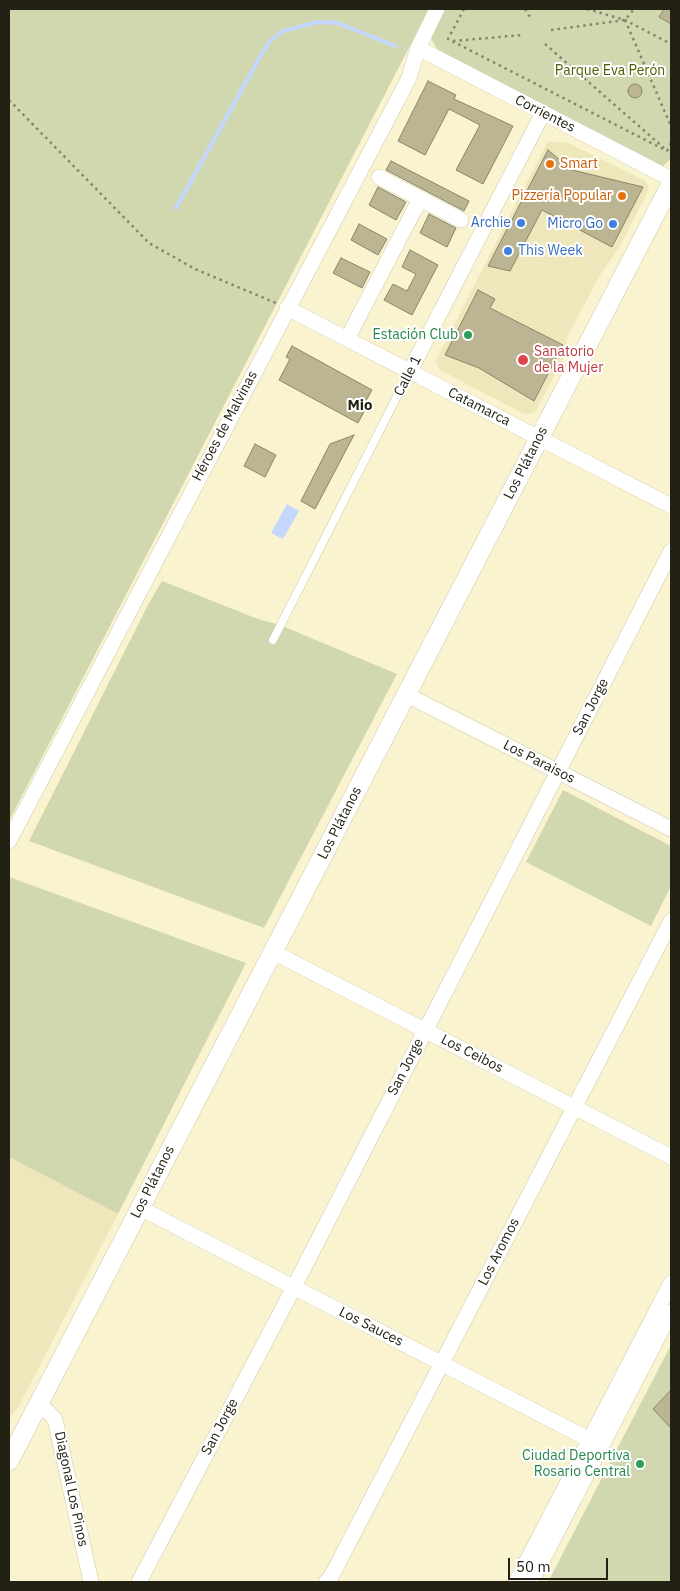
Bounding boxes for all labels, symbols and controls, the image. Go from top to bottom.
park label: Parque Eva Perón [555,63,665,79]
street label: Corrientes [512,92,578,136]
place label: Smart [560,156,598,172]
marker: Smart [544,158,556,170]
place label: Pizzería Popular [512,188,612,204]
marker: Pizzería Popular [616,190,628,202]
place label: Archie [471,215,511,231]
place label: Micro Go [547,216,603,232]
marker: Archie [515,217,527,229]
marker: Micro Go [607,218,619,230]
place label: This Week [518,243,583,259]
marker: This Week [502,245,514,257]
place label: Estación Club [373,327,458,343]
marker: Estación Club [462,329,474,341]
place label: Sanatorio de la Mujer [534,344,603,377]
street label: Calle 1 [391,353,425,399]
marker: Sanatorio de la Mujer [516,353,530,367]
street label: Héroes de Malvinas [189,368,261,484]
street label: Catamarca [445,384,513,430]
district label: Mio [347,397,373,415]
street label: Los Plátanos [500,424,552,502]
street label: San Jorge [570,676,612,738]
street label: Los Paraisos [500,737,578,787]
street label: Los Plátanos [314,784,366,862]
street label: Los Ceibos [438,1031,506,1077]
street label: San Jorge [385,1036,427,1098]
street label: Los Plátanos [127,1143,179,1221]
street label: Los Aromos [475,1215,523,1289]
street label: Los Sauces [336,1304,406,1350]
street label: San Jorge [198,1396,242,1458]
street label: Diagonal Los Pinos [51,1430,91,1548]
place label: Ciudad Deportiva Rosario Central [522,1448,630,1480]
marker: Ciudad Deportiva Rosario Central [634,1458,646,1470]
scale bar [510,1548,610,1580]
text: 50 m [516,1557,551,1576]

